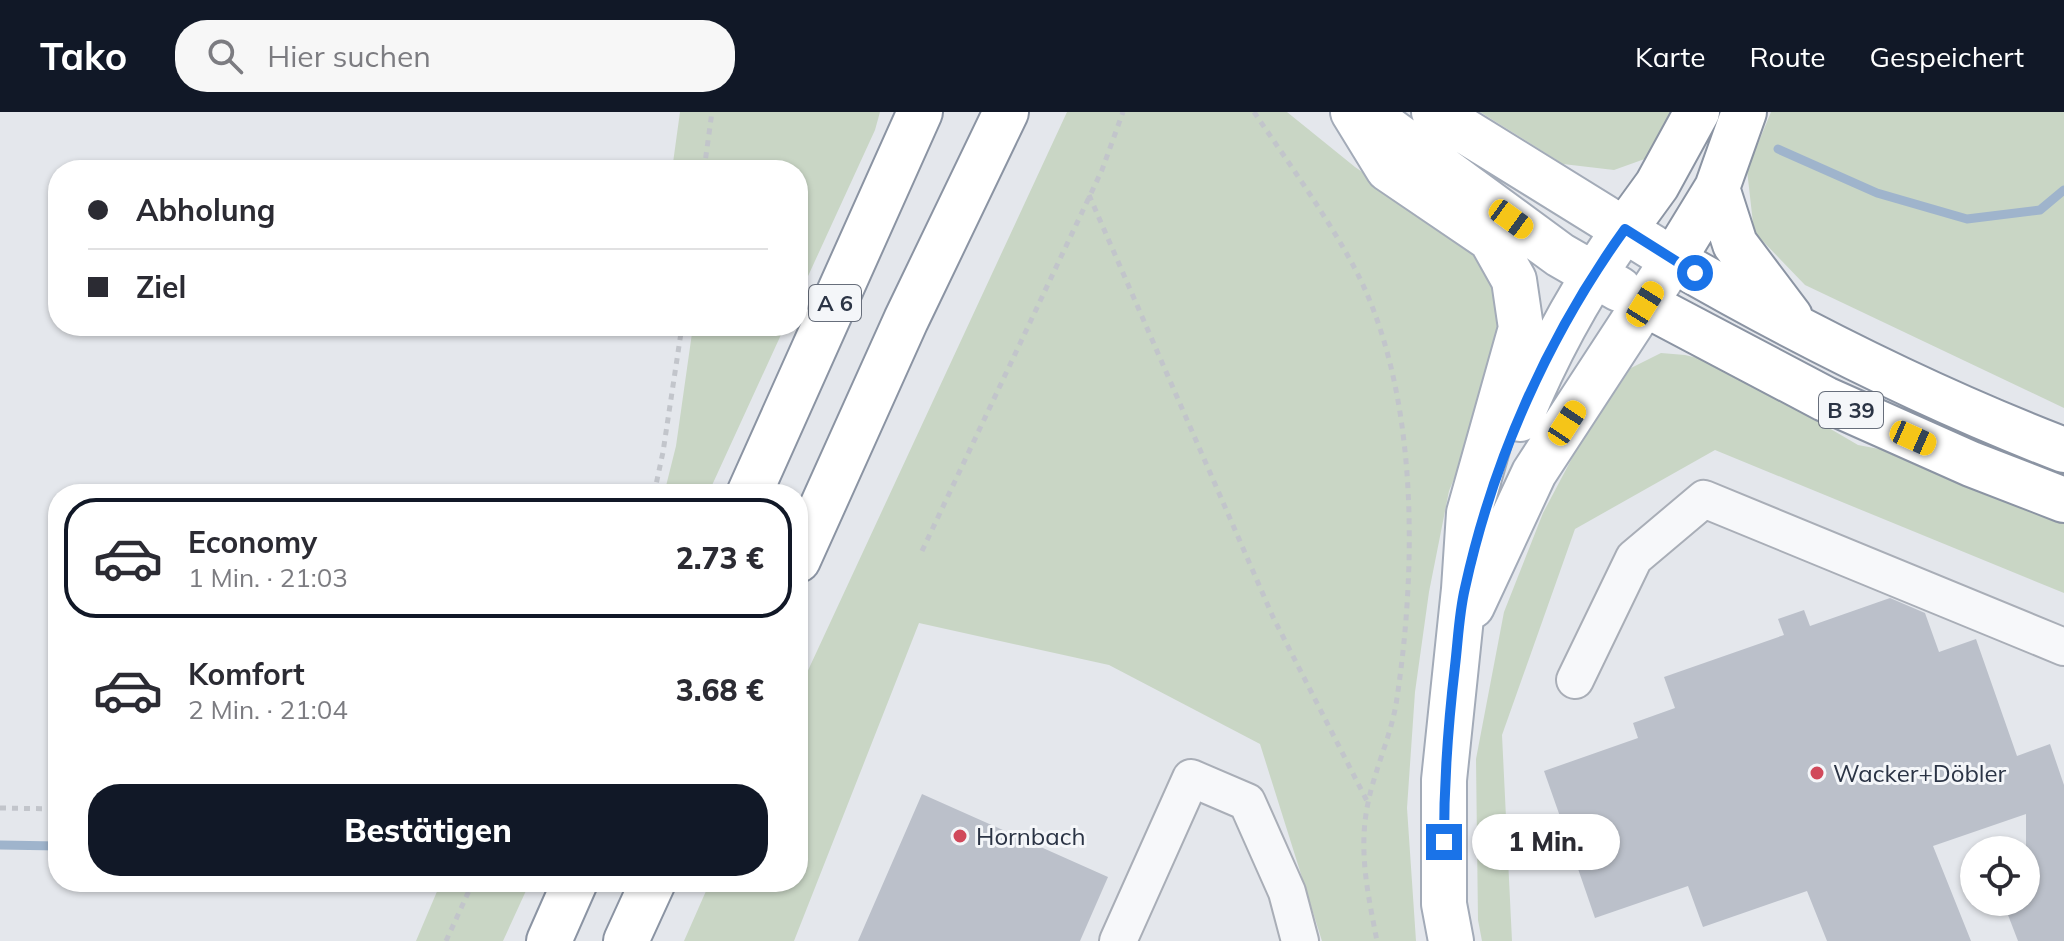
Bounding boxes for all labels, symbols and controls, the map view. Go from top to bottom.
search box [175,20,735,92]
text: Tako [40,32,127,80]
icon: search [203,34,247,78]
text: Hier suchen [267,37,431,75]
text: Karte [1635,39,1705,74]
text: Route [1749,39,1826,74]
text: Gespeichert [1870,39,2024,74]
text: Abholung [136,191,275,229]
car [1485,195,1537,243]
route start [1677,255,1713,291]
text: Ziel [136,268,186,306]
car [1622,277,1668,331]
road number: A 6 [809,285,861,321]
road number: B 39 [1819,392,1883,428]
car [1544,396,1590,450]
car [1886,417,1940,459]
icon: car [92,522,164,594]
text: Economy [188,523,317,561]
text: 2.73 € [676,539,764,577]
text: 1 Min. · 21:03 [188,561,348,594]
icon: car [92,654,164,726]
text: Komfort [188,655,305,693]
text: 3.68 € [676,671,764,709]
text: 2 Min. · 21:04 [188,693,348,726]
place label: Wacker+Döbler [1833,758,2007,788]
marker: Wacker+Döbler [1808,764,1826,782]
button: Bestätigen [88,784,768,876]
callout: 1 Min. [1472,814,1620,870]
place label: Hornbach [976,821,1086,851]
route end [1426,824,1462,860]
text: 1 Min. [1508,825,1584,858]
marker: Hornbach [951,827,969,845]
map controls [1960,836,2040,916]
button: locate [1960,836,2040,916]

